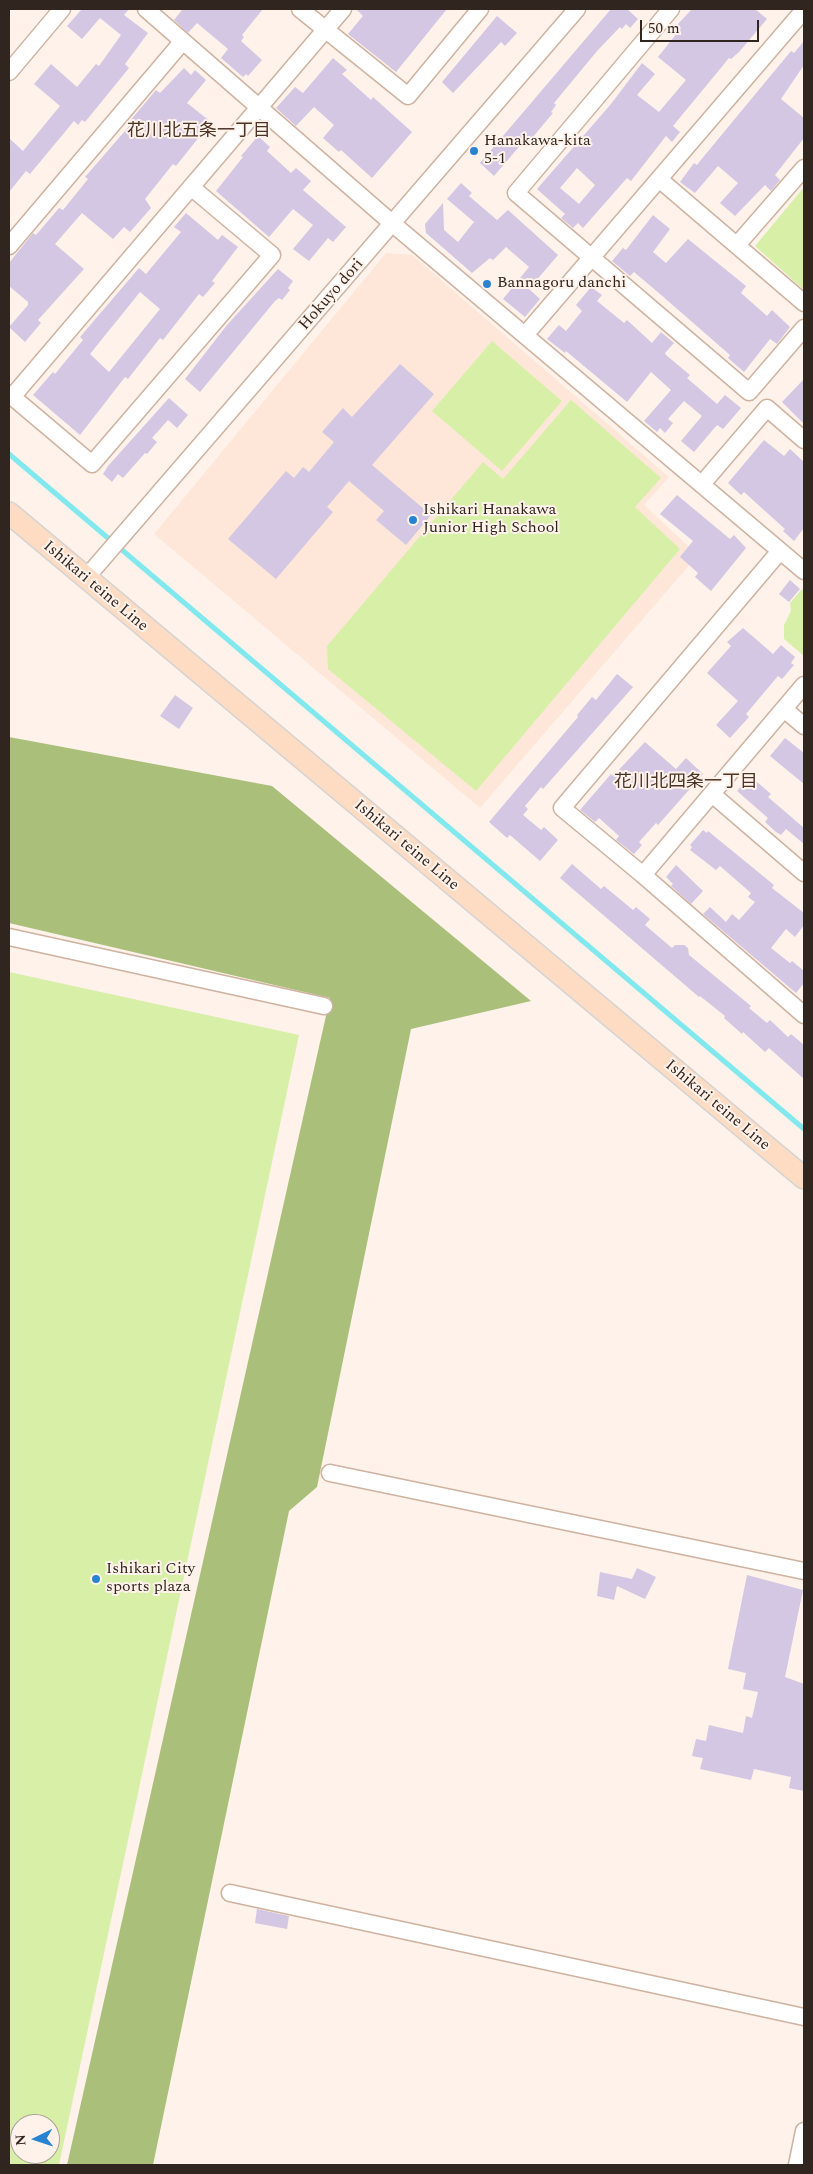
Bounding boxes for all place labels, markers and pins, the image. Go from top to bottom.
place label: Hanakawa-kita 5-1 [484,132,591,170]
marker: Hanakawa-kita 5-1 [468,145,480,157]
place label: Bannagoru danchi [497,274,626,294]
marker: Bannagoru danchi [481,278,493,290]
place label: Ishikari Hanakawa Junior High School [423,501,559,539]
marker: Ishikari Hanakawa Junior High School [407,514,419,526]
place label: Ishikari City sports plaza [106,1560,195,1598]
marker: Ishikari City sports plaza [90,1573,102,1585]

